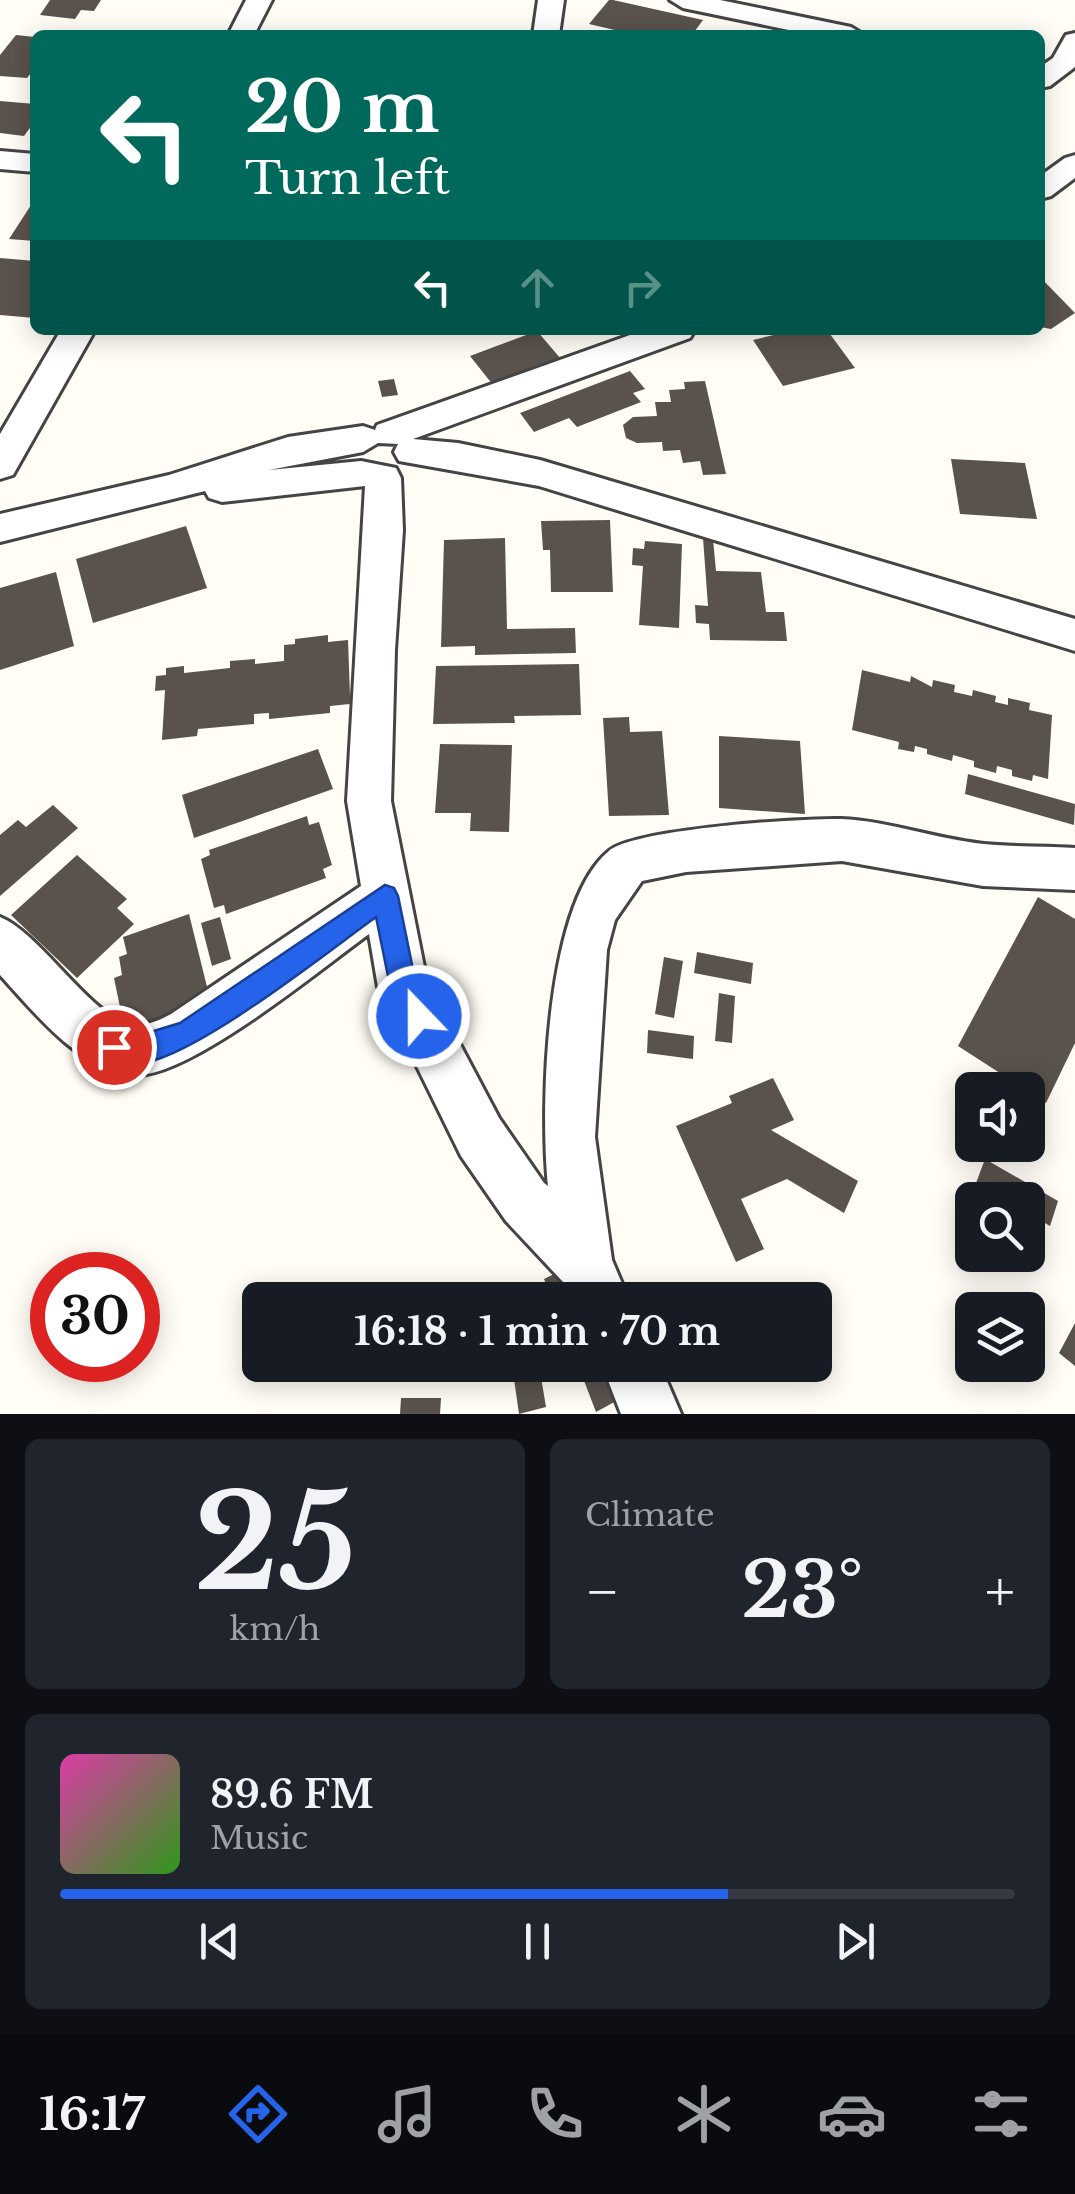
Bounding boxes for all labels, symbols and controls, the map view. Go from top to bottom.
text: 20 m [245,64,439,151]
icon: left [80,70,210,200]
text: Turn left [245,150,450,206]
icon: left [405,260,460,315]
icon: ahead [510,260,565,315]
icon: right [615,260,670,315]
position arrow [367,964,471,1068]
pin [72,1005,157,1090]
icon: arrive [87,1020,142,1075]
map controls [955,1072,1045,1382]
button: sound [955,1072,1045,1162]
button: search [955,1182,1045,1272]
speed limit sign: 30 [30,1252,160,1382]
button: layers [955,1292,1045,1382]
text: 16:18 · 1 min · 70 m [354,1308,720,1355]
text: 25 [194,1463,356,1624]
text: Climate [585,1495,714,1535]
text: 23° [741,1544,863,1637]
text: − [585,1558,620,1626]
text: + [985,1558,1015,1626]
text: km/h [230,1609,320,1649]
text: 89.6 FM [210,1771,374,1818]
text: Music [210,1818,308,1858]
icon: previous [192,1914,247,1969]
icon: pause [510,1914,565,1969]
icon: next [828,1914,883,1969]
icon: directions [223,2079,293,2149]
icon: music [372,2079,442,2149]
icon: phone [520,2079,590,2149]
icon: climate [669,2079,739,2149]
icon: car [817,2079,887,2149]
icon: filters [966,2079,1036,2149]
text: 16:17 [39,2086,145,2142]

